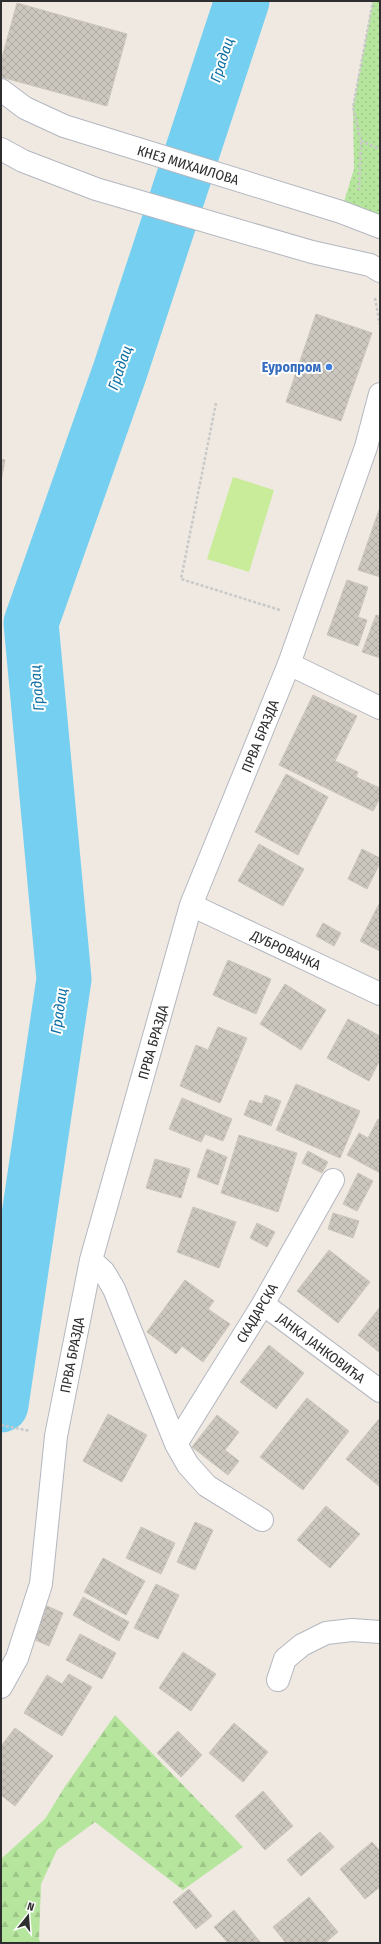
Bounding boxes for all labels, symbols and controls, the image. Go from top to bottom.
water label: Градац [206,35,238,85]
street label: КНЕЗ МИХАИЛОВА [135,142,241,189]
water label: Градац [104,343,136,393]
place label: Еуропром [262,359,321,376]
marker: Еуропром [324,362,334,372]
water label: Градац [26,664,48,712]
street label: ПРВА БРАЗДА [238,697,283,775]
street label: ДУБРОВАЧКА [247,926,324,974]
water label: Градац [47,987,71,1035]
street label: ПРВА БРАЗДА [135,1002,172,1081]
street label: СКАДАРСКА [233,1280,282,1346]
street label: ЈАНКА ЈАНКОВИЋА [273,1310,369,1388]
street label: ПРВА БРАЗДА [57,1315,88,1395]
north arrow [8,1896,48,1936]
text: N [26,1900,36,1914]

